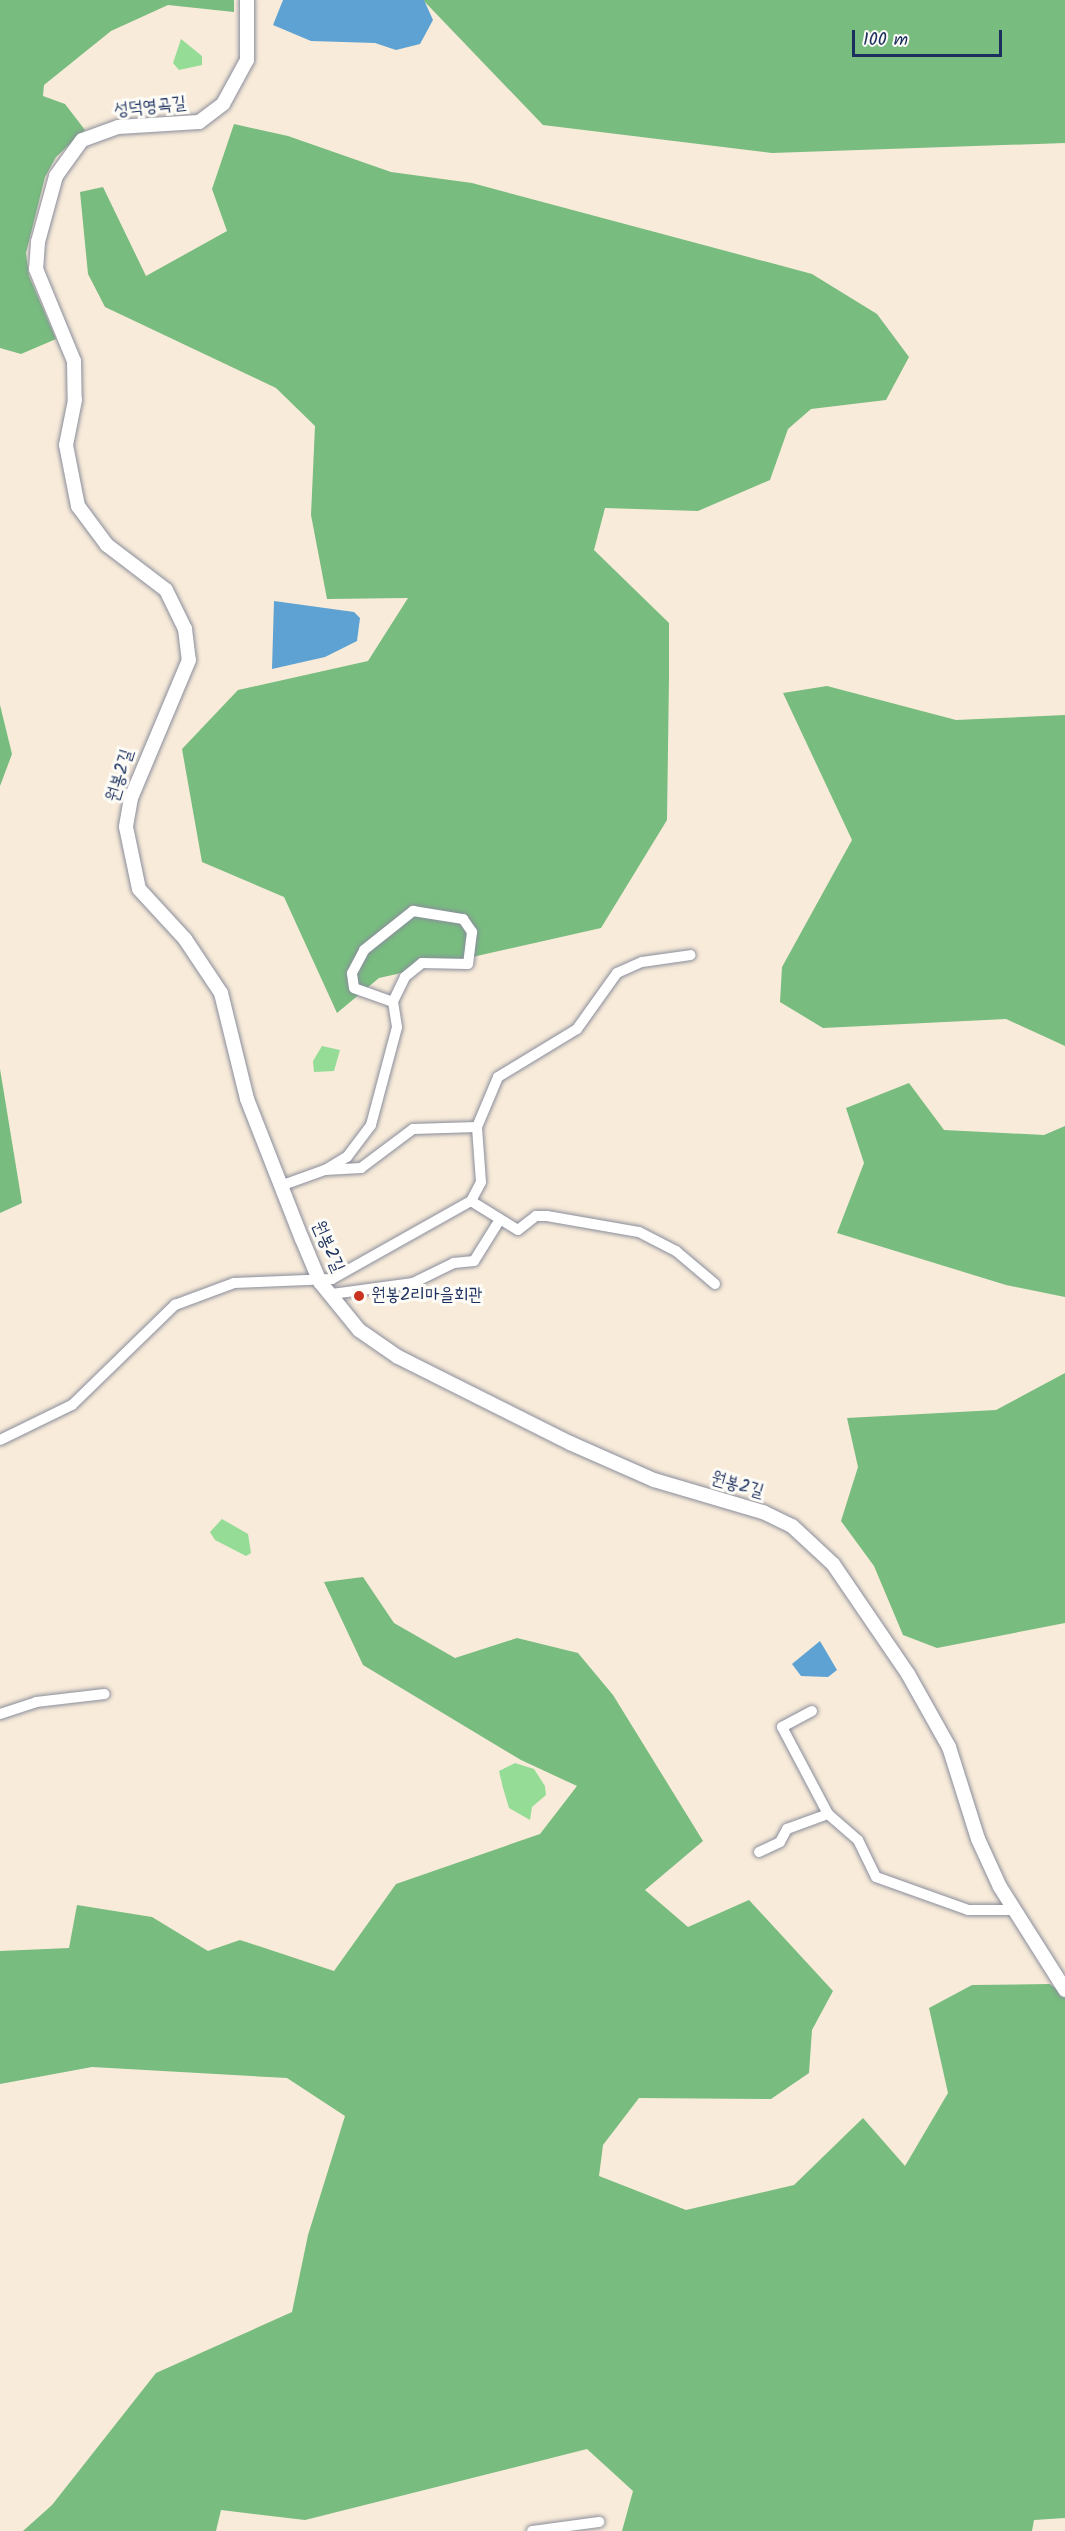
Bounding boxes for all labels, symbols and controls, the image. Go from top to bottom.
scale bar [855,18,1005,56]
text: 100 m [863,26,908,55]
street label: 성덕영곡길 [113,93,187,123]
street label: 원봉2길 [103,747,139,805]
street label: 원봉2길 [306,1218,348,1276]
place label: 원봉2리마을회관 [371,1285,483,1307]
marker: 원봉2리마을회관 [352,1289,366,1303]
street label: 원봉2길 [708,1468,766,1504]

